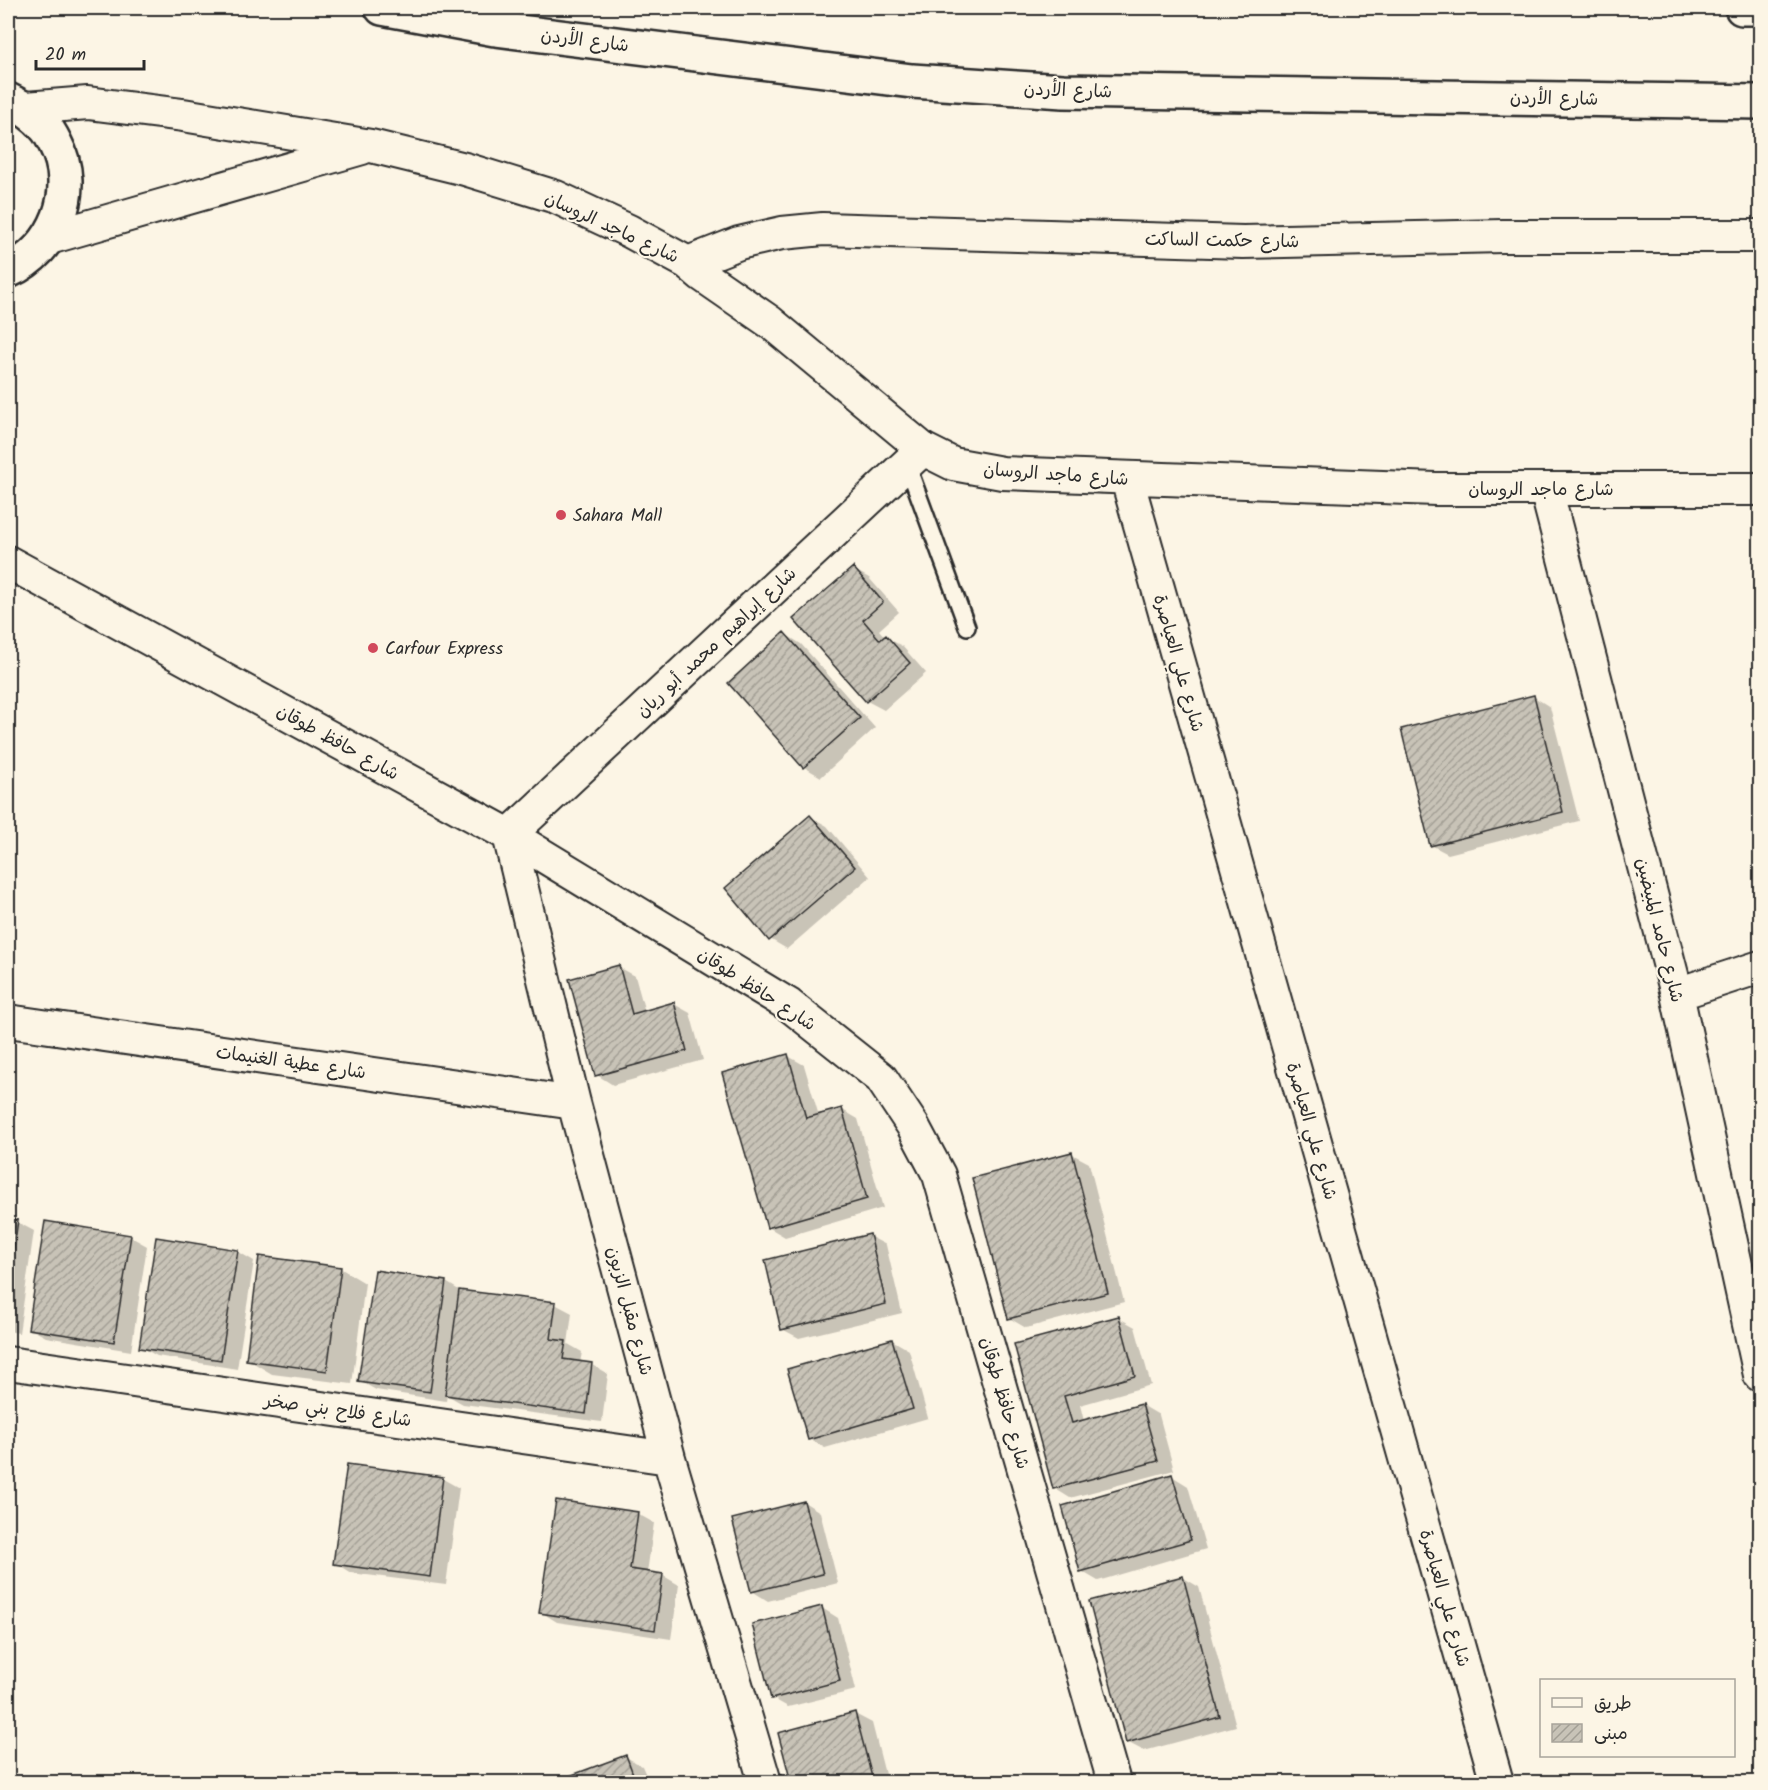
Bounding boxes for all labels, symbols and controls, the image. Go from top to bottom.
street label: شارع الأردن [539,22,630,61]
scale bar [36,33,144,71]
text: 20 m [45,41,86,70]
street label: شارع الأردن [1023,75,1113,108]
street label: شارع الأردن [1509,84,1598,115]
street label: شارع ماجد الروسان [539,185,683,272]
street label: شارع حكمت الساكت [1145,226,1299,257]
street label: شارع ماجد الروسان [982,456,1129,495]
street label: شارع ماجد الروسان [1468,476,1614,505]
place label: Sahara Mall [573,502,663,531]
marker: Sahara Mall [554,508,568,522]
street label: شارع إبراهيم محمد أبو ريان [630,561,804,726]
street label: شارع علي العياصرة [1144,591,1211,736]
place label: Carfour Express [385,635,503,664]
marker: Carfour Express [366,641,380,655]
street label: شارع حافظ طوقان [271,698,404,789]
street label: شارع حامد المبيضين [1627,855,1691,1006]
street label: شارع حافظ طوقان [691,941,821,1040]
street label: شارع عطية الغنيمات [214,1039,368,1088]
street label: شارع علي العياصرة [1277,1059,1344,1204]
street label: شارع مقبل الزبون [597,1244,660,1379]
street label: شارع حافظ طوقان [971,1334,1036,1473]
street label: شارع فلاح بني صخر [260,1387,413,1436]
street label: شارع علي العياصرة [1410,1526,1477,1671]
legend [1540,1679,1735,1757]
text: طريق [1594,1690,1632,1719]
text: مبنى [1594,1720,1628,1749]

